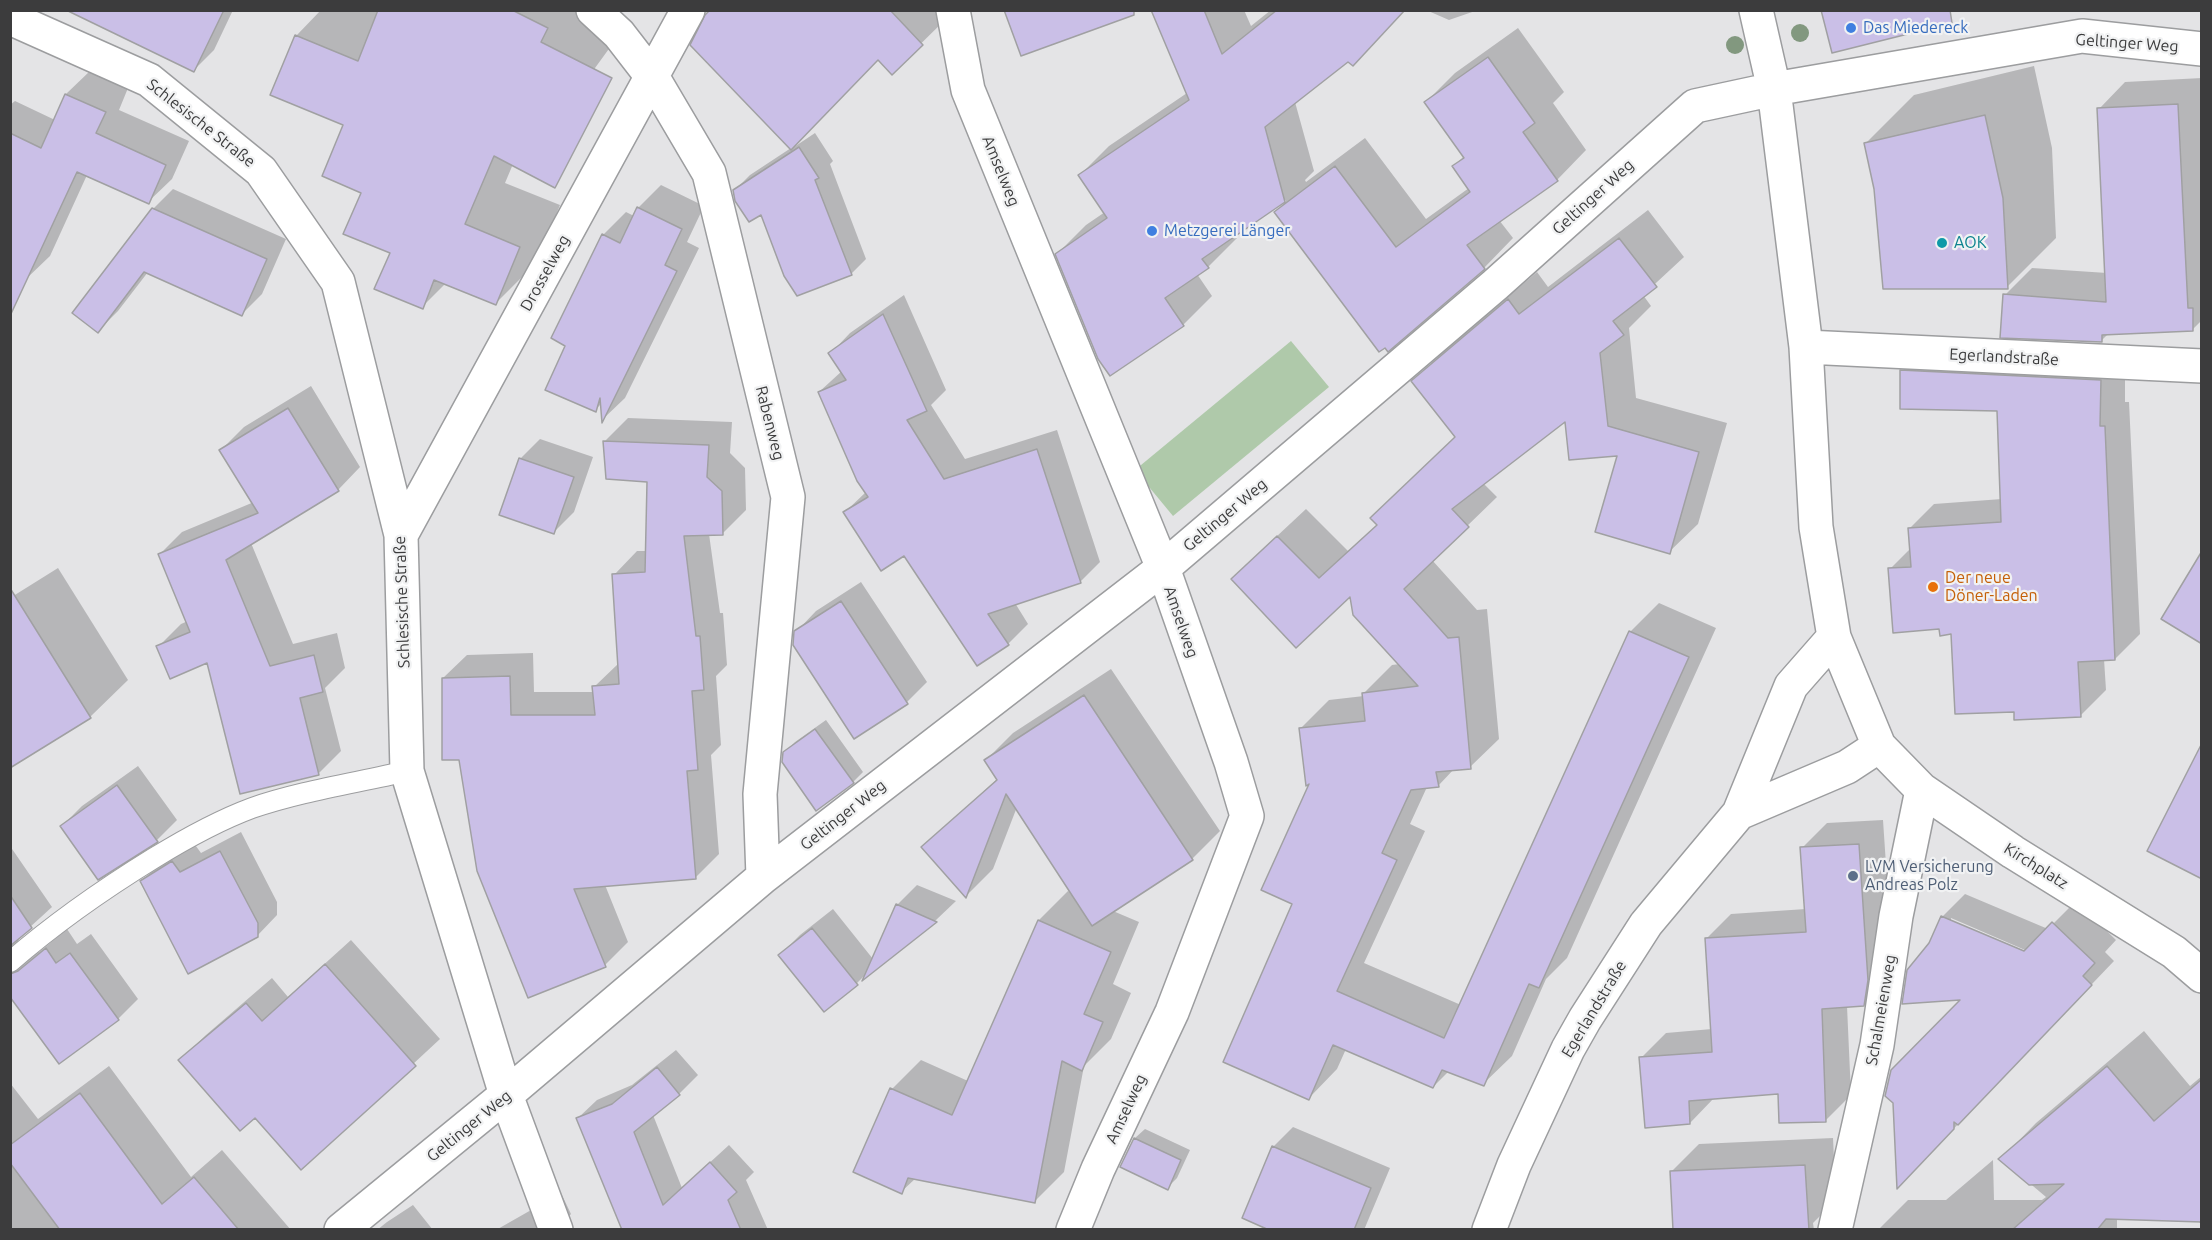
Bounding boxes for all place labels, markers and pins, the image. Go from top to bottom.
place label: Das Miedereck [1863,18,1968,38]
marker: Das Miedereck [1844,21,1858,35]
place label: Metzgerei Länger [1164,221,1290,241]
marker: Metzgerei Länger [1145,224,1159,238]
place label: AOK [1954,233,1986,253]
marker: AOK [1935,236,1949,250]
place label: Der neue Döner-Laden [1945,568,2038,606]
marker: Der neue Döner-Laden [1926,580,1940,594]
place label: LVM Versicherung Andreas Polz [1865,857,1994,895]
marker: LVM Versicherung Andreas Polz [1846,869,1860,883]

